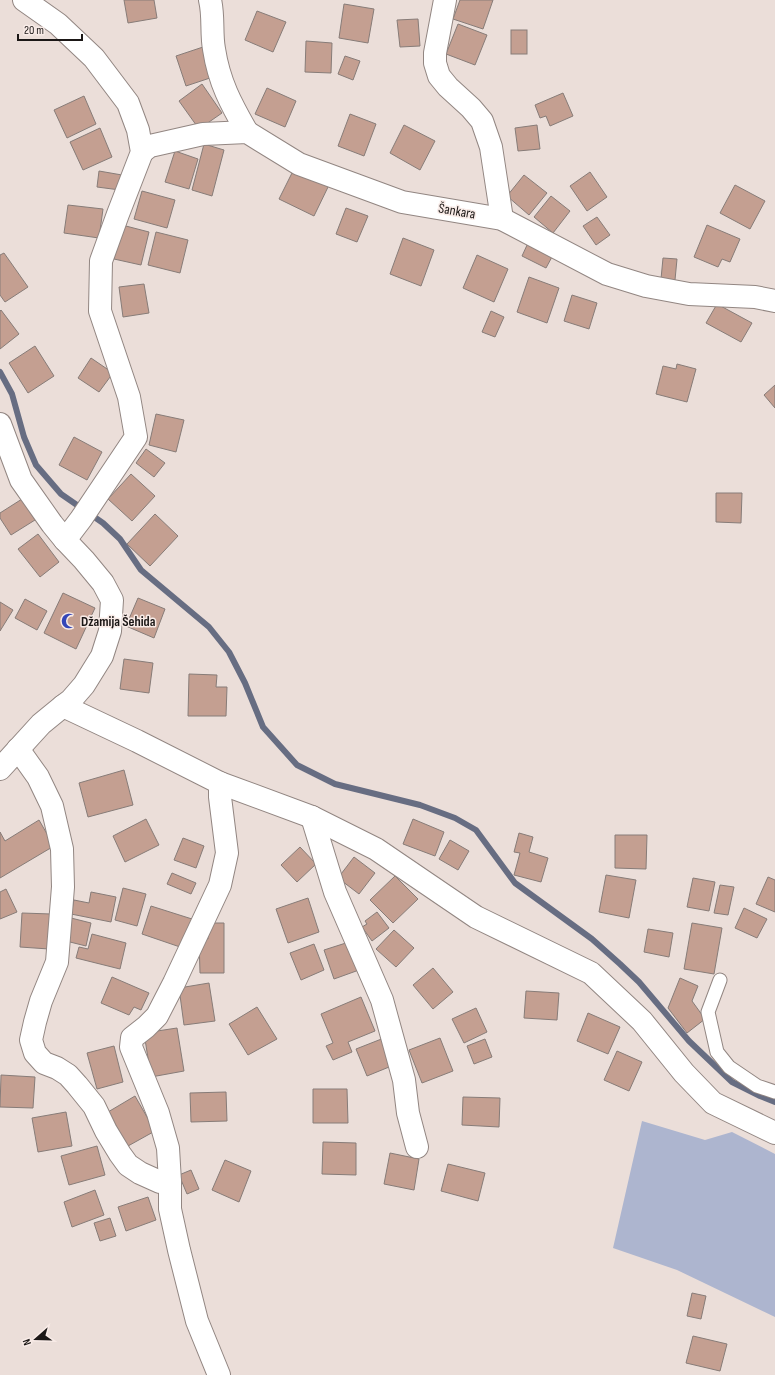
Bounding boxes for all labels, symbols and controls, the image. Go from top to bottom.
scale bar [18,16,82,42]
text: 20 m [24,23,44,38]
street label: Šankara [437,199,477,223]
mosque icon: Džamija Šehida [60,612,78,630]
place label: Džamija Šehida [81,613,156,630]
north arrow [16,1319,56,1359]
text: N [20,1337,34,1347]

